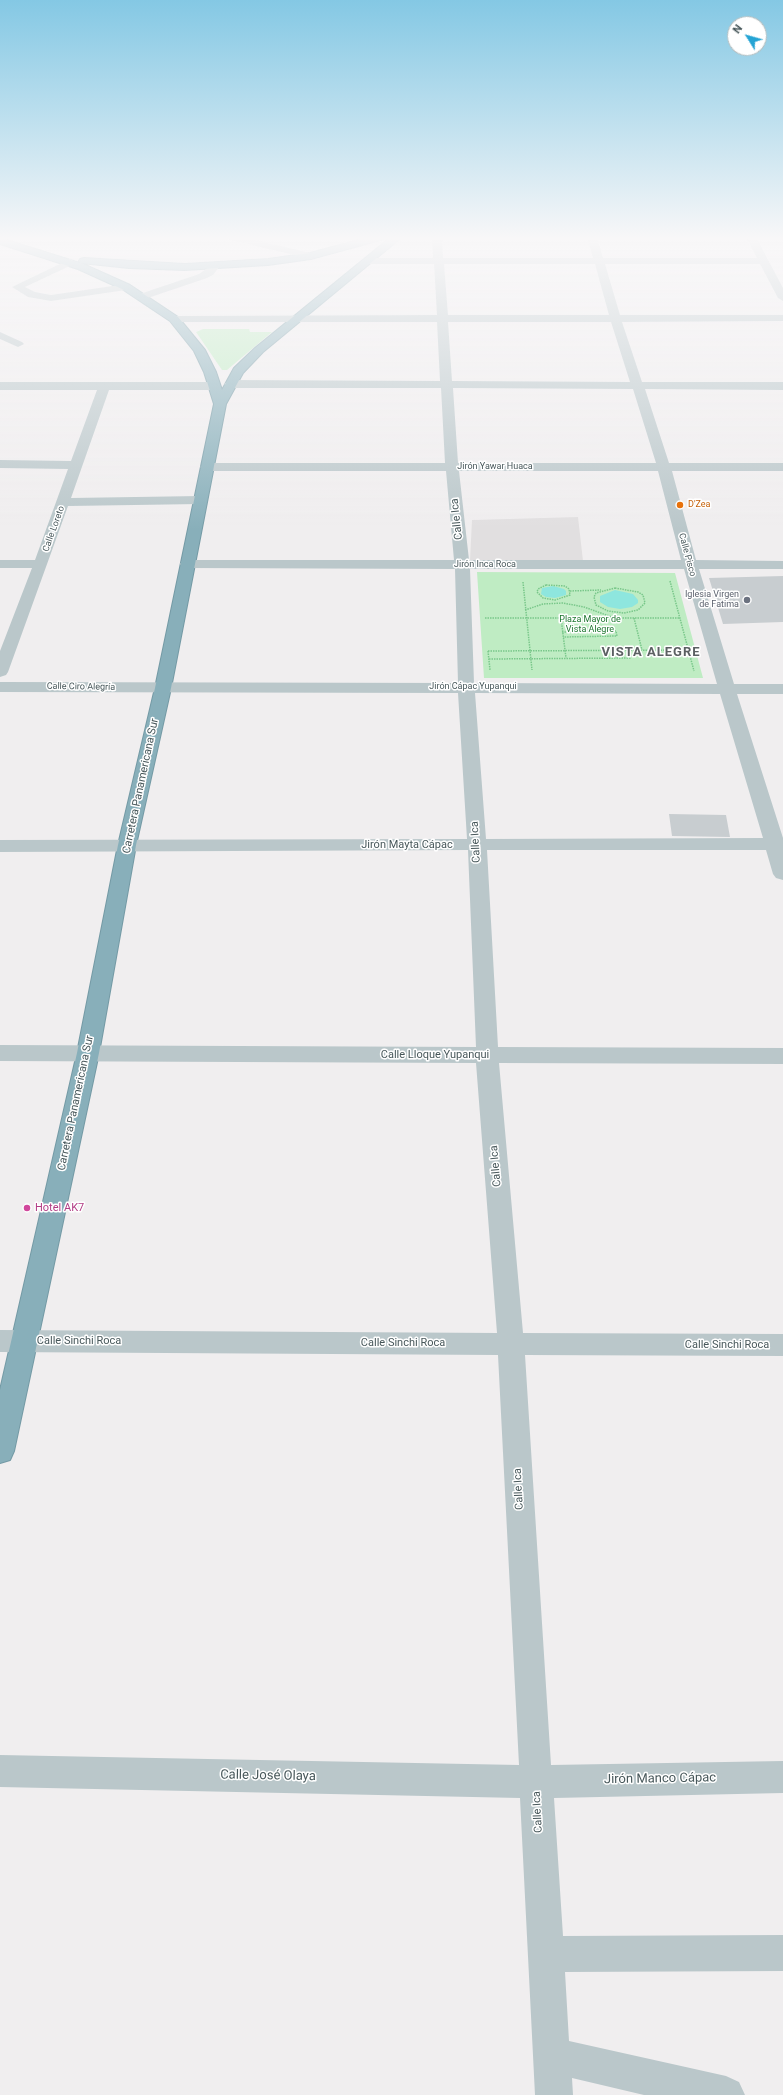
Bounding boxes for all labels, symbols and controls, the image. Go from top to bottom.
north arrow [727,16,767,56]
text: N [730,22,745,36]
street label: Jirón Yawar Huaca [457,462,533,472]
street label: Calle Ica [448,498,466,540]
marker: D'Zea [675,500,685,510]
place label: D'Zea [688,500,710,510]
street label: Calle Loreto [41,505,67,553]
street label: Calle Pisco [676,532,698,578]
street label: Jirón Inca Roca [454,560,516,570]
place label: Iglesia Virgen de Fatima [685,590,739,611]
marker: Iglesia Virgen de Fatima [742,595,752,605]
park label: Plaza Mayor de Vista Alegre [559,615,621,636]
district label: VISTA ALEGRE [601,645,701,661]
street label: Calle Ciro Alegría [47,681,115,693]
street label: Jirón Cápac Yupanqui [429,682,517,692]
street label: Carretera Panamericana Sur [120,717,162,855]
street label: Calle Ica [468,821,484,863]
street label: Jirón Mayta Cápac [361,838,453,852]
street label: Carretera Panamericana Sur [55,1034,97,1172]
street label: Calle Lloque Yupanqui [381,1048,489,1062]
street label: Calle Ica [488,1145,504,1187]
place label: Hotel AK7 [35,1201,84,1215]
marker: Hotel AK7 [22,1203,32,1213]
street label: Calle Sinchi Roca [37,1334,121,1348]
street label: Calle Sinchi Roca [361,1336,445,1350]
street label: Calle Sinchi Roca [685,1338,769,1352]
street label: Calle Ica [511,1468,527,1510]
street label: Calle José Olaya [220,1767,316,1785]
street label: Jirón Manco Cápac [604,1770,716,1788]
street label: Calle Ica [530,1791,546,1833]

